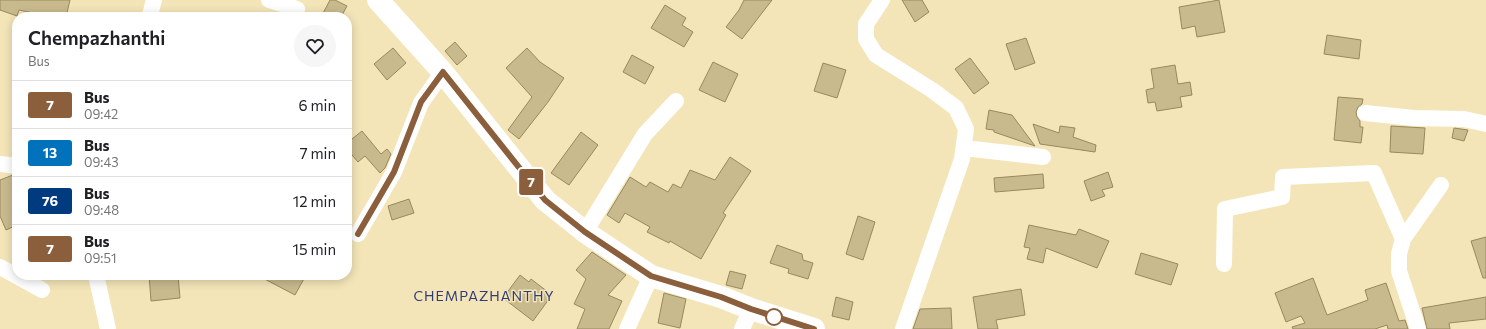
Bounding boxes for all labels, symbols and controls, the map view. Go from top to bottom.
button: heart [294,25,336,67]
text: Chempazhanthi [28,26,165,49]
text: Bus [28,53,50,69]
text: Bus [84,88,109,106]
text: 7 [46,96,54,113]
text: 6 min [298,96,336,114]
text: 09:42 [84,106,118,122]
text: Bus [84,136,109,154]
text: 13 [43,144,57,161]
text: 7 min [300,144,336,162]
text: 09:43 [84,154,119,170]
line badge: 7 [518,169,544,195]
text: 7 [527,173,535,190]
text: Bus [84,184,109,202]
text: 76 [42,192,58,209]
text: 12 min [293,192,336,210]
text: 09:48 [84,202,119,218]
text: Bus [84,232,109,250]
text: 7 [46,240,54,257]
text: 15 min [293,240,336,258]
text: 09:51 [84,250,116,266]
district label: CHEMPAZHANTHY [413,287,555,304]
unlabelled marker [765,308,783,326]

